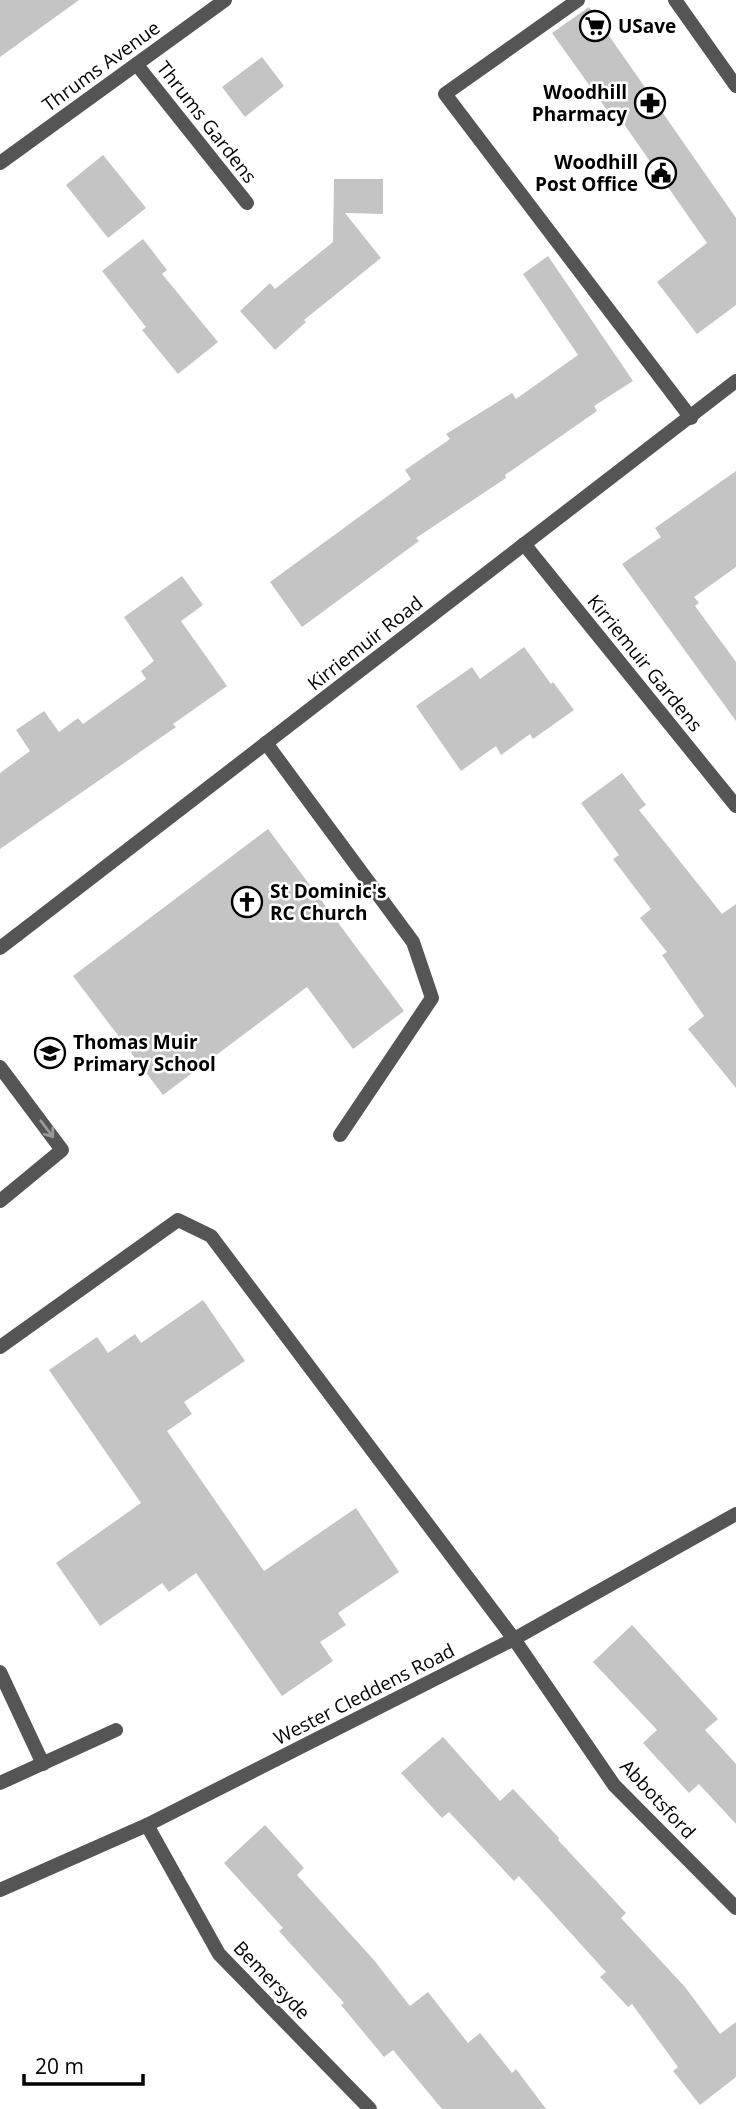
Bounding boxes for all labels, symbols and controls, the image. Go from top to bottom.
supermarket icon: USave [578,9,612,43]
place label: USave [618,13,676,39]
street label: Thrums Avenue [37,15,165,117]
street label: Thrums Gardens [151,56,263,188]
place label: Woodhill Pharmacy [532,79,627,127]
pharmacy icon: Woodhill Pharmacy [633,86,667,120]
place label: Woodhill Post Office [535,149,638,197]
public building icon: Woodhill Post Office [644,156,678,190]
street label: Kirriemuir Gardens [582,589,708,737]
street label: Kirriemuir Road [302,590,428,696]
place label: St Dominic's RC Church [270,878,387,926]
church icon: St Dominic's RC Church [230,885,264,919]
place label: Thomas Muir Primary School [73,1029,216,1077]
school or university icon: Thomas Muir Primary School [33,1036,67,1070]
one-way arrow [39,1120,54,1138]
street label: Wester Cleddens Road [269,1637,459,1751]
street label: Abbotsford [614,1754,702,1844]
street label: Bemersyde [228,1935,316,2025]
scale bar [24,2042,144,2086]
text: 20 m [35,2052,84,2080]

